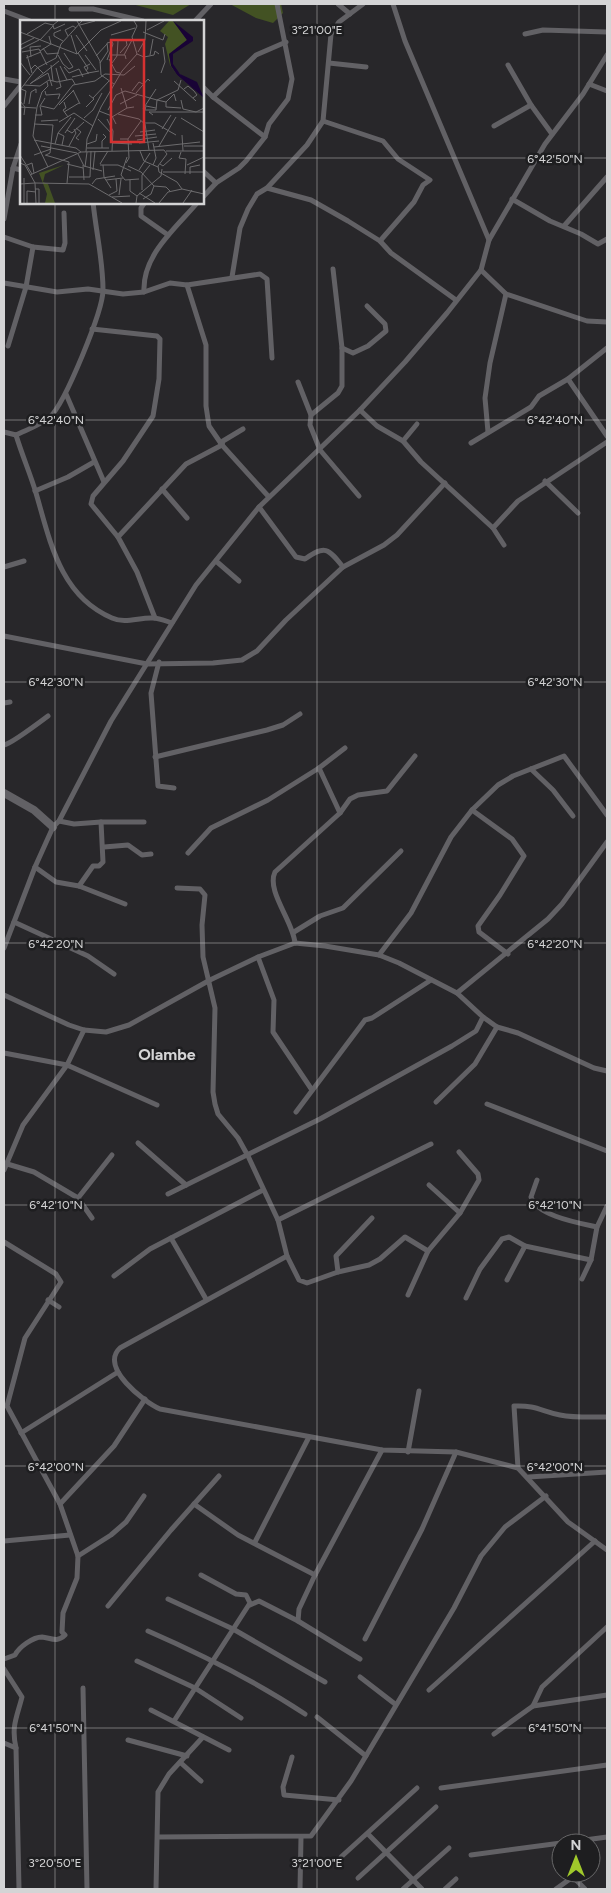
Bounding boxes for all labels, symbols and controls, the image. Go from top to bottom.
inset map [20,20,204,204]
text: 3°21'00"E [291,23,343,37]
text: 6°42'50"N [527,152,583,166]
text: 6°42'40"N [28,413,84,427]
text: 6°42'40"N [527,413,583,427]
text: 6°42'30"N [28,675,84,689]
text: 6°42'30"N [527,675,583,689]
text: 6°42'20"N [28,937,84,951]
text: 6°42'20"N [527,937,583,951]
district label: Olambe [138,1045,196,1064]
text: 6°42'10"N [29,1198,83,1212]
text: 6°42'10"N [528,1198,582,1212]
text: 6°42'00"N [28,1460,84,1474]
text: 6°42'00"N [527,1460,583,1474]
text: 6°41'50"N [29,1721,83,1735]
text: 6°41'50"N [528,1721,582,1735]
north arrow [551,1833,601,1883]
text: N [571,1837,581,1854]
text: 3°20'50"E [28,1856,82,1870]
text: 3°21'00"E [291,1856,343,1870]

